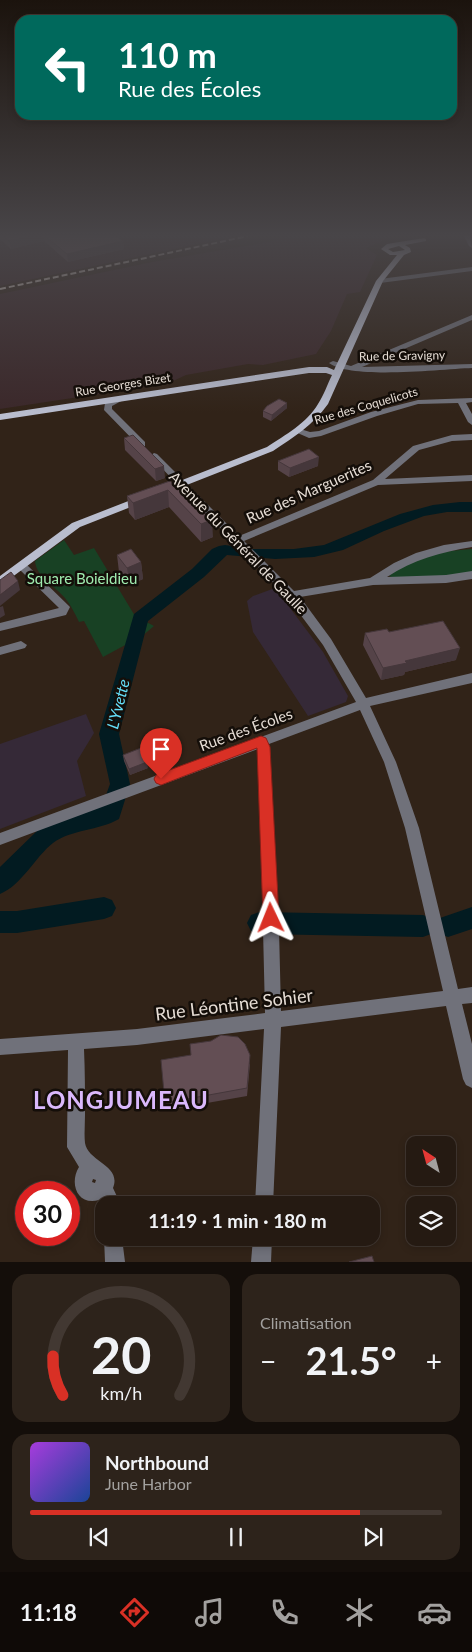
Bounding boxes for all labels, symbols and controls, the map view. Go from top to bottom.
text: 110 m [118,33,217,75]
icon: left [35,35,100,100]
text: Rue des Écoles [118,75,261,102]
street label: Rue de Gravigny [359,347,446,364]
street label: Rue Georges Bizet [74,369,172,399]
street label: Rue des Coquelicots [313,384,419,427]
street label: Rue des Marguerites [243,455,374,527]
street label: Avenue du Général de Gaulle [166,467,312,617]
park label: Square Boieldieu [27,569,137,587]
water label: L'Yvette [102,677,133,731]
street label: Rue des Écoles [197,704,295,754]
pin [140,728,182,779]
icon: arrive [147,735,175,763]
position arrow [244,891,296,943]
street label: Rue Léontine Sohier [154,983,314,1025]
district label: LONGJUMEAU [33,1085,209,1114]
north arrow [406,1136,456,1186]
map controls [406,1136,456,1246]
speed limit sign: 30 [15,1181,80,1246]
button: layers [406,1196,456,1246]
text: 11:19 · 1 min · 180 m [148,1209,327,1232]
text: Climatisation [260,1313,352,1332]
text: 20 [91,1323,151,1385]
text: 21.5° [306,1337,396,1383]
text: − [260,1344,276,1378]
text: + [426,1344,442,1378]
text: km/h [100,1382,142,1404]
text: Northbound [105,1451,209,1474]
text: June Harbor [105,1474,192,1493]
icon: previous [85,1523,113,1551]
icon: pause [222,1523,250,1551]
icon: next [359,1523,387,1551]
icon: directions [117,1595,152,1630]
icon: music [192,1595,227,1630]
icon: phone [267,1595,302,1630]
icon: climate [342,1595,377,1630]
icon: car [417,1595,452,1630]
text: 11:18 [20,1599,77,1626]

